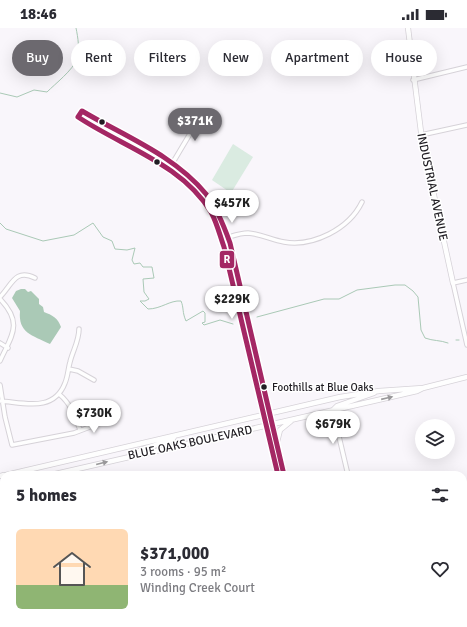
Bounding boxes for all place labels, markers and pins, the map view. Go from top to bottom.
pin: $371K [167,108,223,142]
unlabelled marker [97,117,107,127]
unlabelled marker [152,157,162,167]
pin: $457K [204,190,260,224]
pin: $229K [204,286,260,320]
place label: Foothills at Blue Oaks [272,381,374,394]
marker: Foothills at Blue Oaks [259,382,269,392]
pin: $730K [66,400,122,434]
pin: $679K [305,411,361,445]

